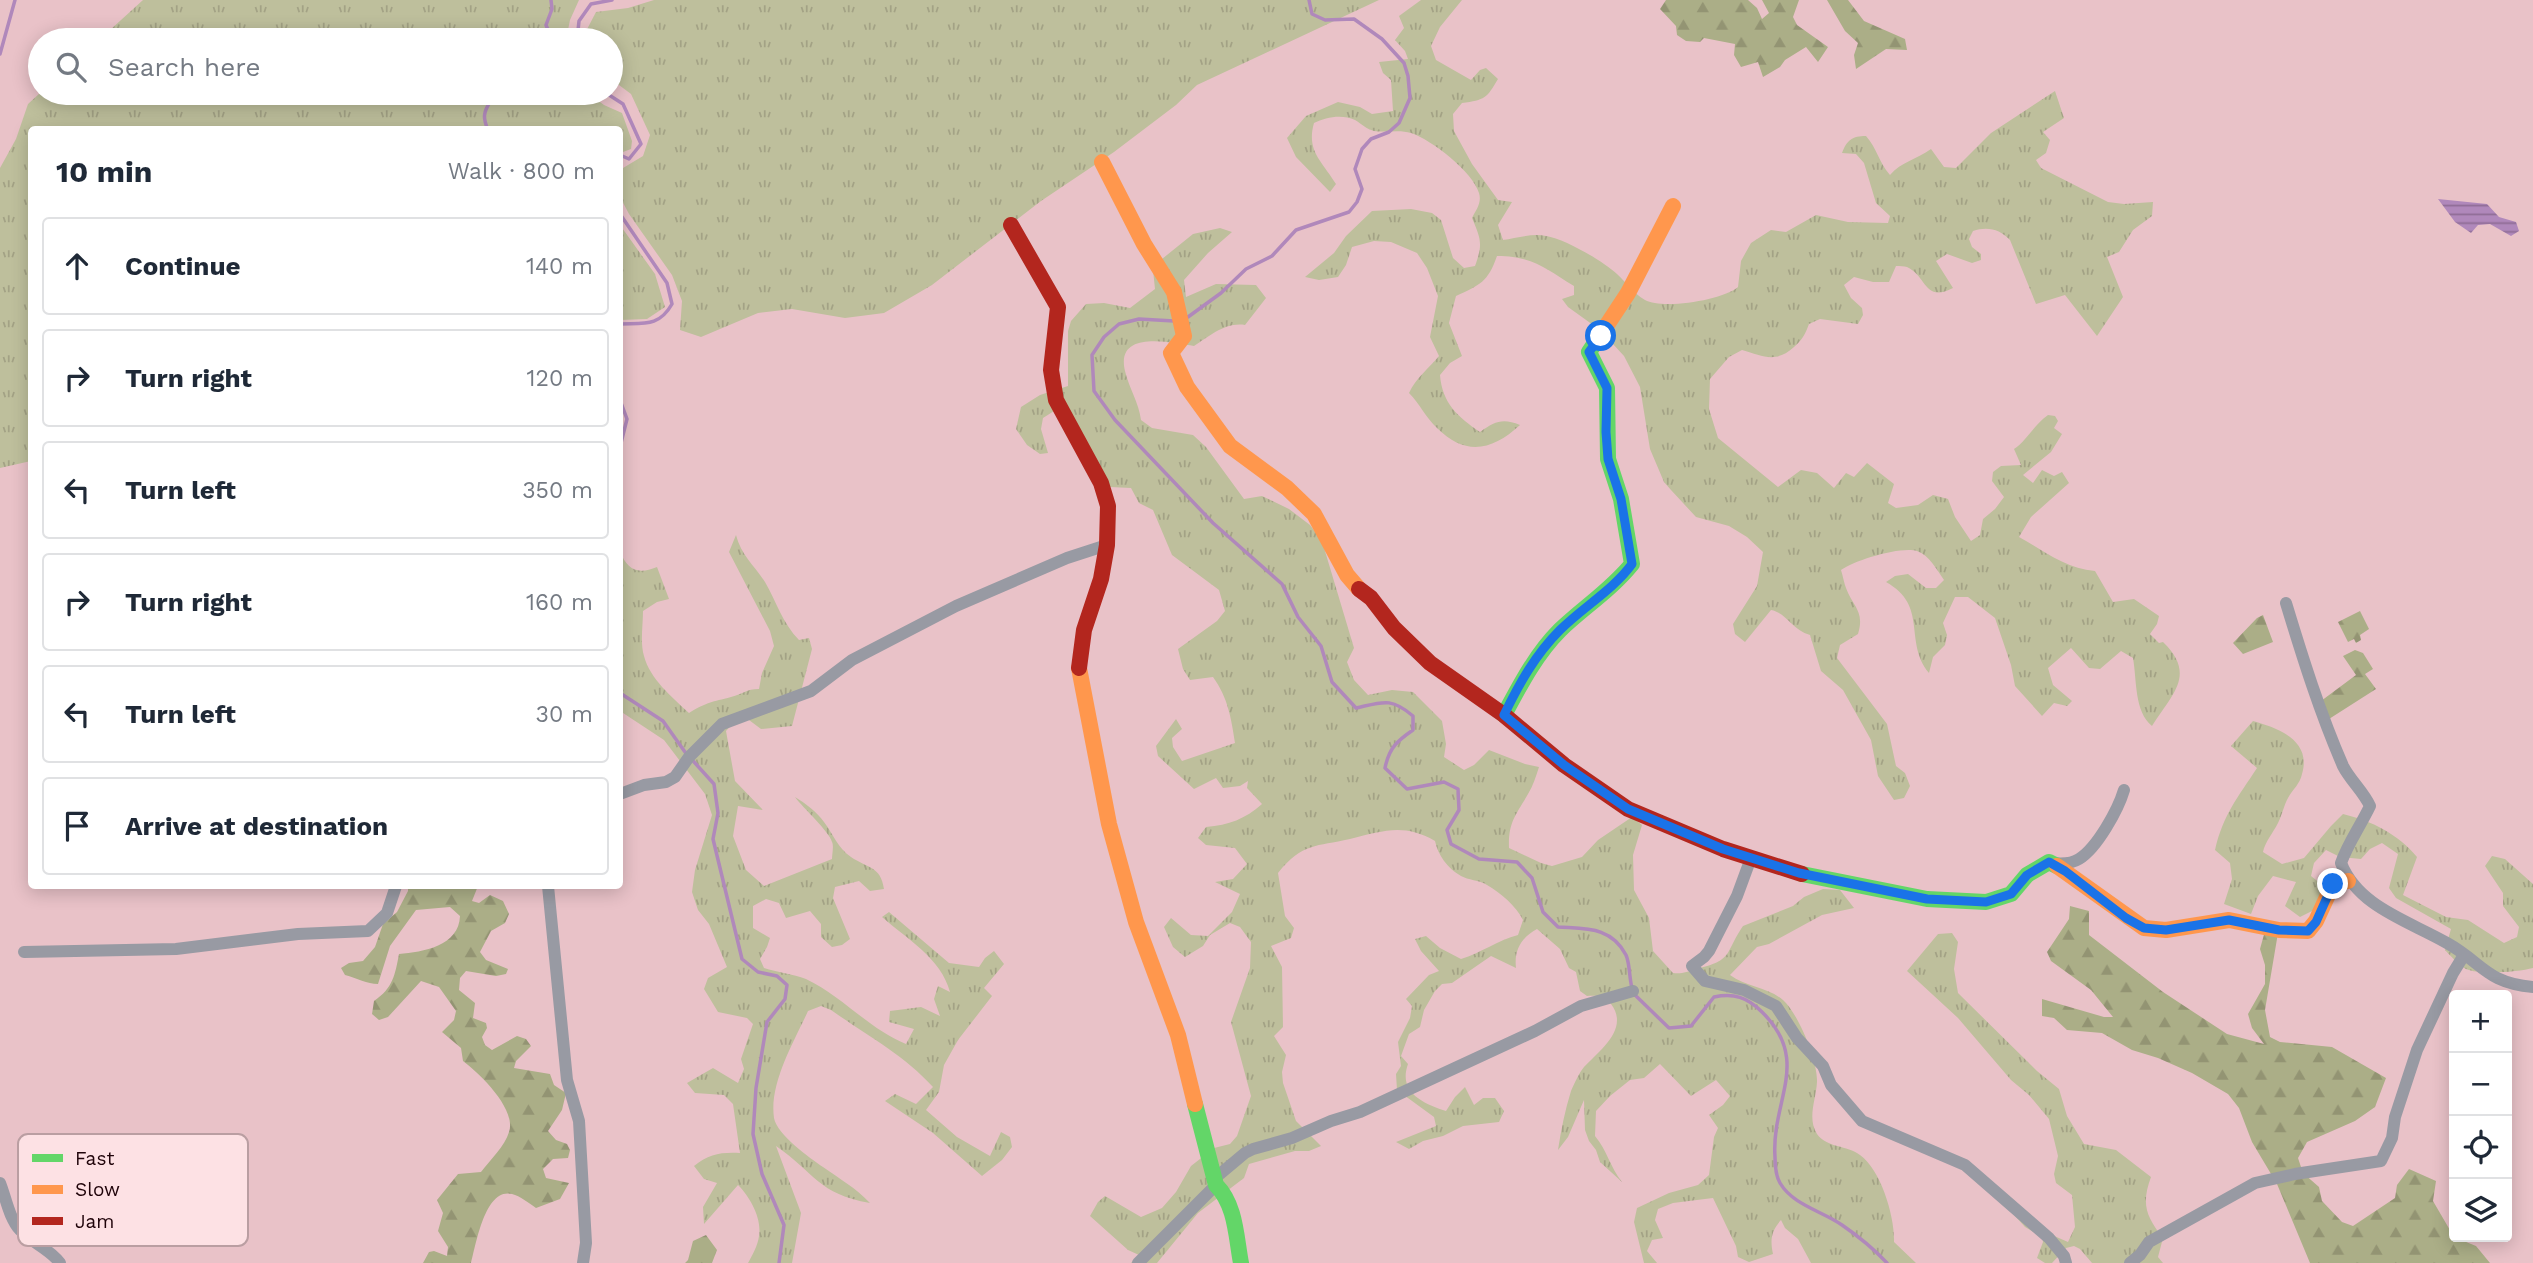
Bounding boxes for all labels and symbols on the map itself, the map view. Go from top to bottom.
route start [1585,320,1616,351]
route end [2317,868,2348,899]
legend [18,1134,248,1246]
text: Fast [75,1147,114,1170]
text: Slow [75,1178,120,1201]
text: Jam [75,1210,114,1233]

